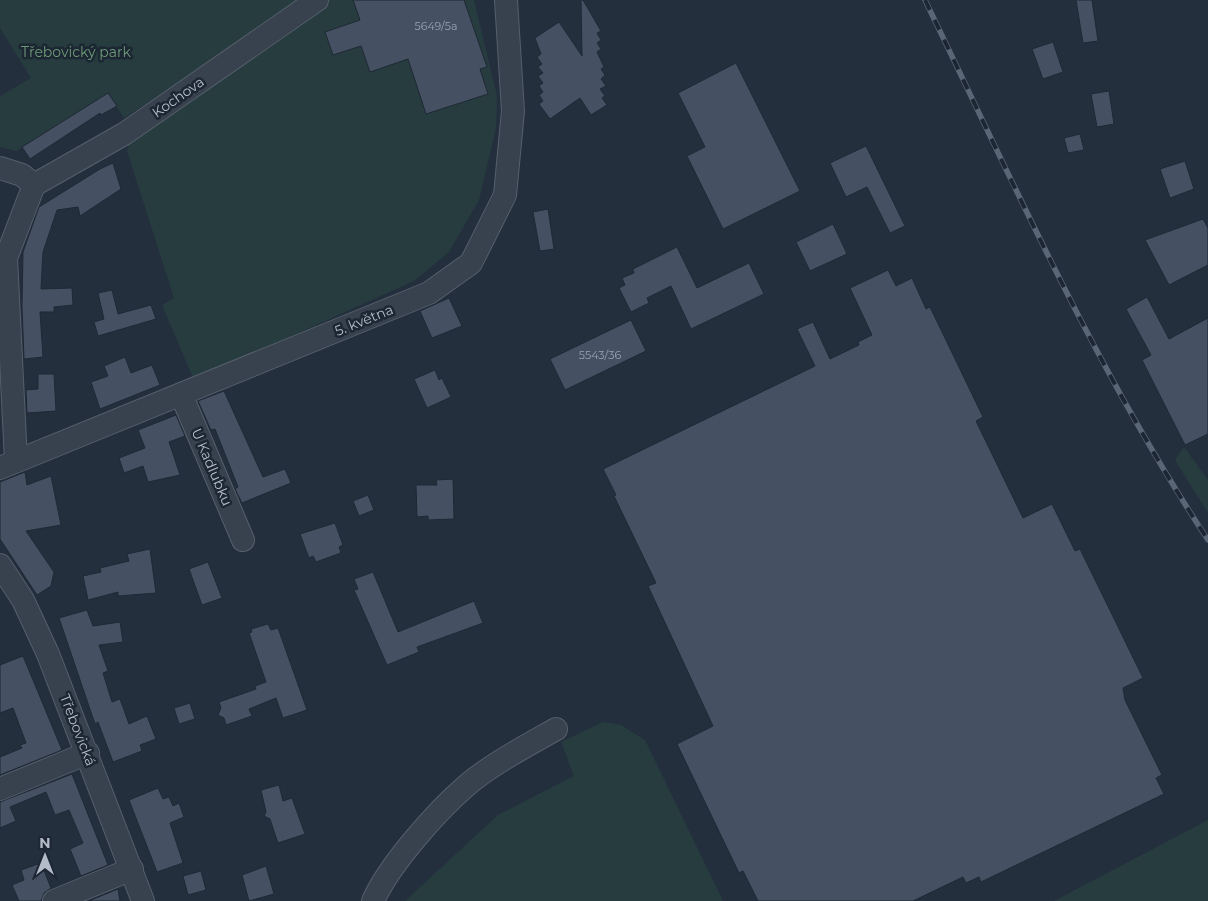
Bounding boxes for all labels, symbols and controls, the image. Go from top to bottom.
house number: 5649/5a [415,19,458,33]
park label: Třebovický park [21,43,132,61]
street label: Kochova [148,72,208,122]
street label: 5. května [332,300,396,340]
house number: 5543/36 [579,348,621,362]
street label: U Kadlubku [188,425,236,509]
street label: Třebovická [56,692,100,768]
north arrow [20,831,70,881]
text: N [39,834,51,852]

